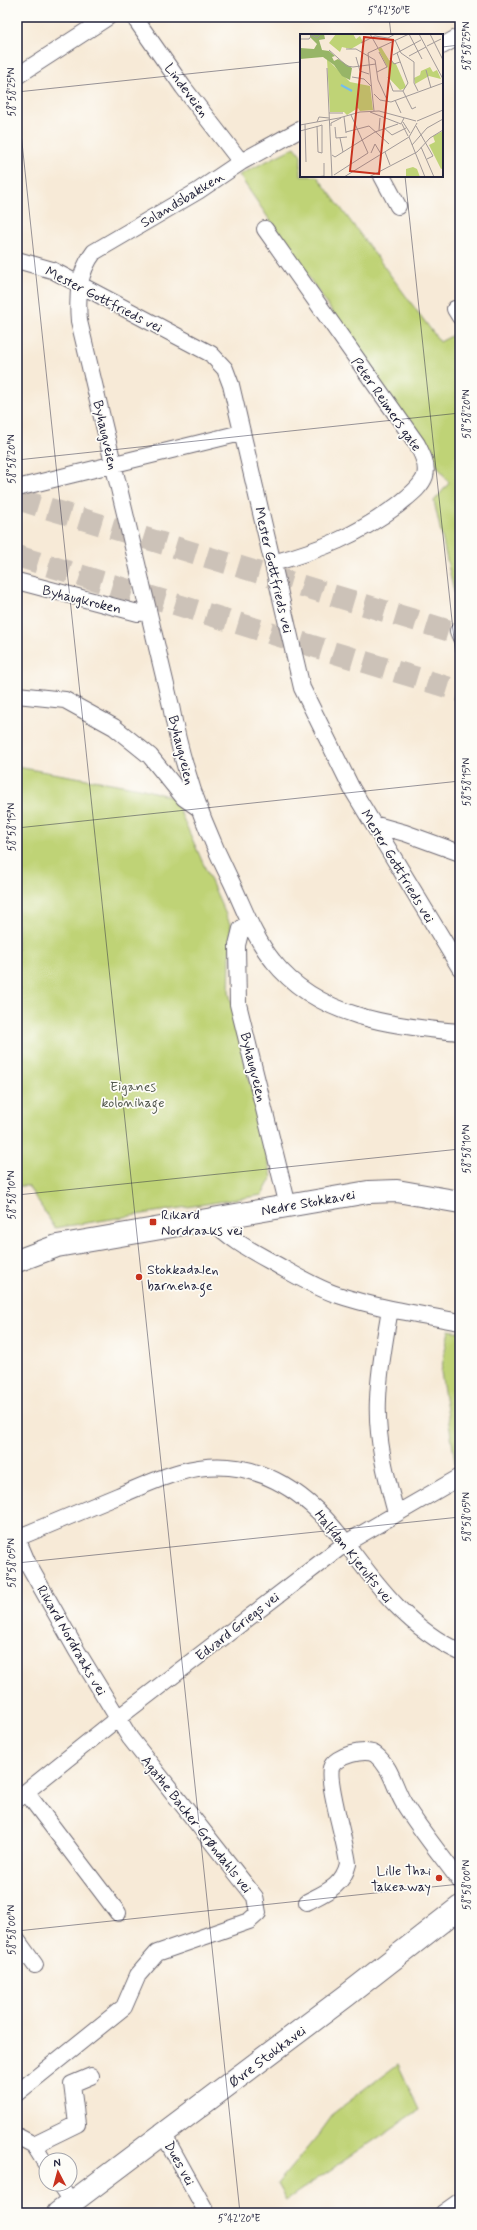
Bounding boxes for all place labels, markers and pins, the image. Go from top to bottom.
place label: Rikard Nordraaks vei [161,1206,243,1240]
marker: Rikard Nordraaks vei [148,1217,158,1227]
place label: Stokkadalen barnehage [147,1261,219,1297]
marker: Stokkadalen barnehage [134,1272,144,1282]
place label: Lille Thai Takeaway [371,1862,431,1896]
marker: Lille Thai Takeaway [434,1873,444,1883]

